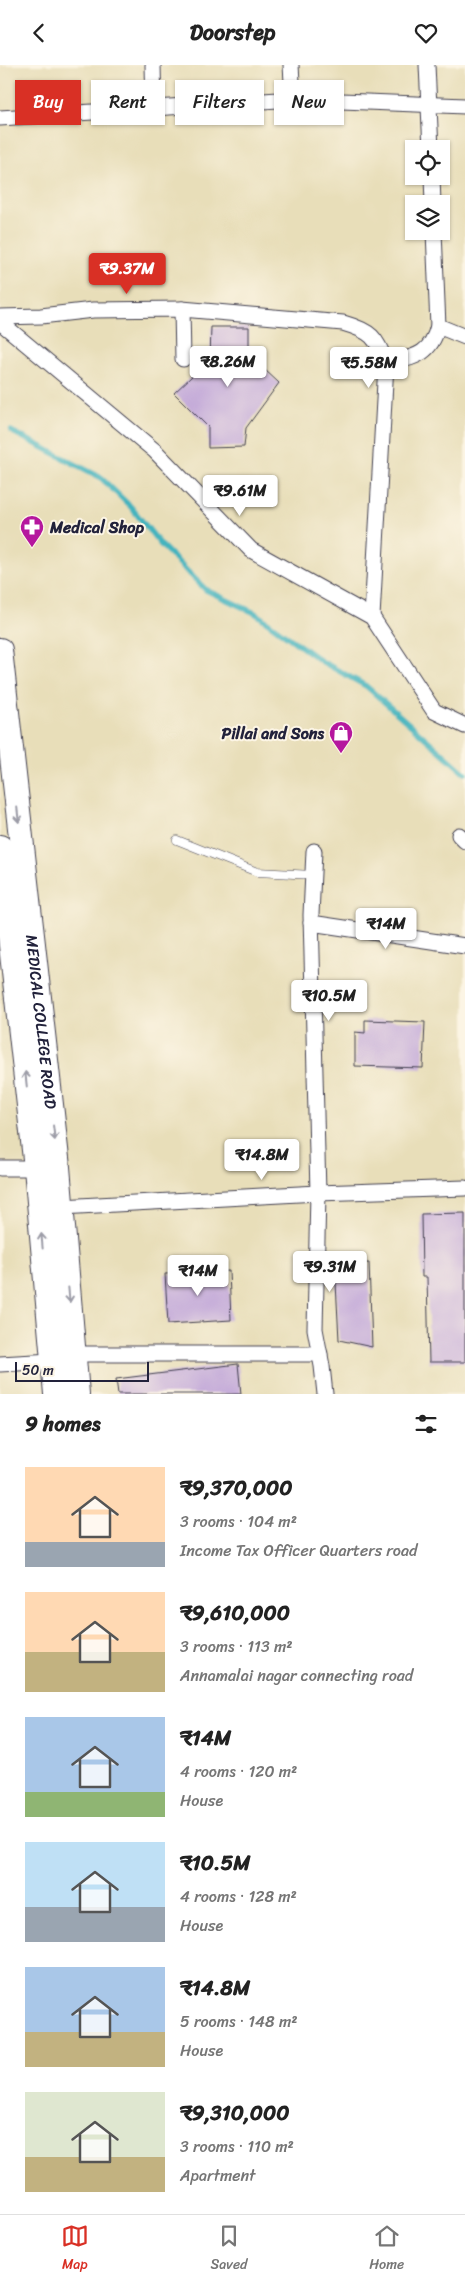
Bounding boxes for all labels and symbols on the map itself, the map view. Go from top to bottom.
pin: ₹9.37M [86,253,168,295]
pin: ₹8.26M [187,345,269,388]
pin: ₹5.58M [328,347,410,389]
pin: ₹9.61M [199,475,281,517]
place label: Medical Shop [49,513,144,542]
pharmacy icon: Medical Shop [19,514,45,548]
place label: Pillai and Sons [221,719,324,748]
shop icon: Pillai and Sons [328,720,354,754]
one-way arrow [13,807,23,823]
pin: ₹14M [356,907,416,950]
street label: MEDICAL COLLEGE ROAD [18,933,66,1111]
pin: ₹10.5M [288,979,370,1022]
one-way arrow [21,1071,31,1087]
one-way arrow [49,1125,59,1141]
pin: ₹14.8M [221,1139,303,1181]
one-way arrow [37,1233,47,1249]
pin: ₹9.31M [289,1251,371,1293]
pin: ₹14M [168,1255,228,1297]
one-way arrow [64,1287,74,1303]
scale bar [15,1359,149,1382]

